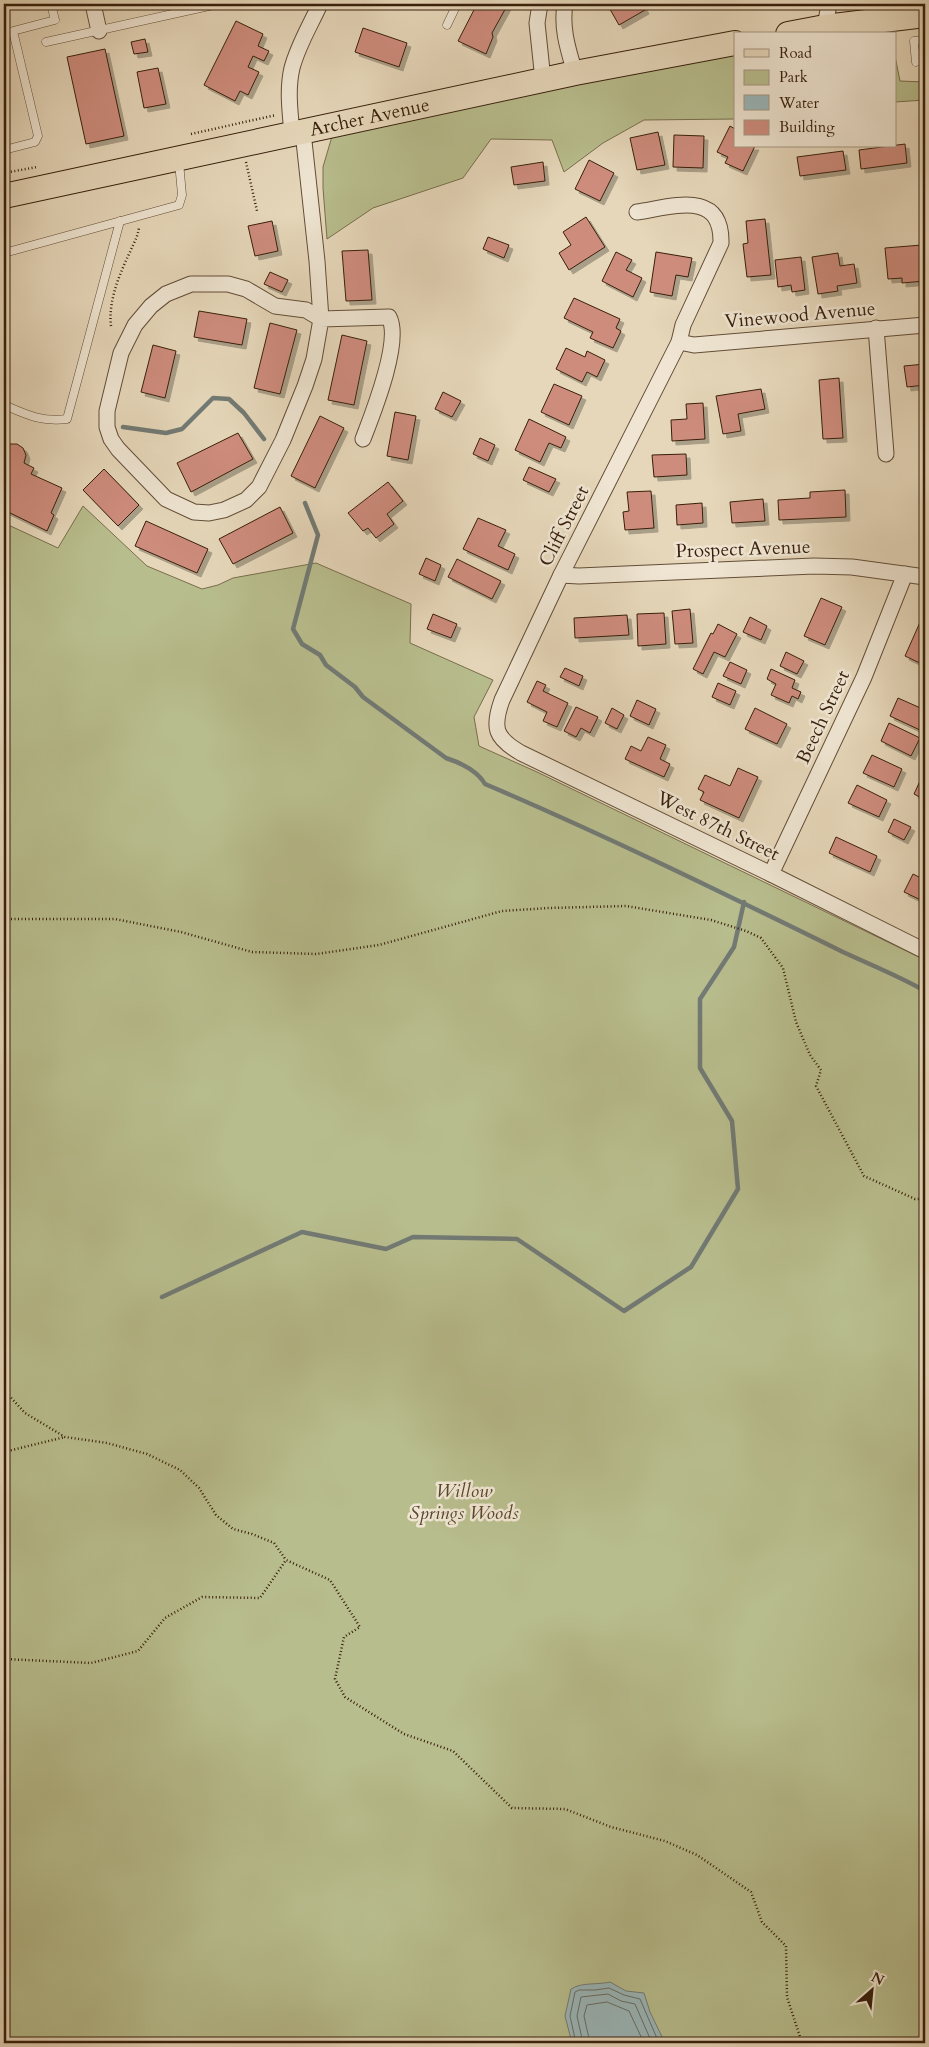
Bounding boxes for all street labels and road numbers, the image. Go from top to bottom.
street label: Archer Avenue [307,92,432,143]
street label: Vinewood Avenue [723,295,877,335]
street label: Cliff Street [533,481,595,571]
street label: Prospect Avenue [675,534,811,564]
street label: Beech Street [790,666,856,768]
street label: West 87th Street [651,785,784,867]

